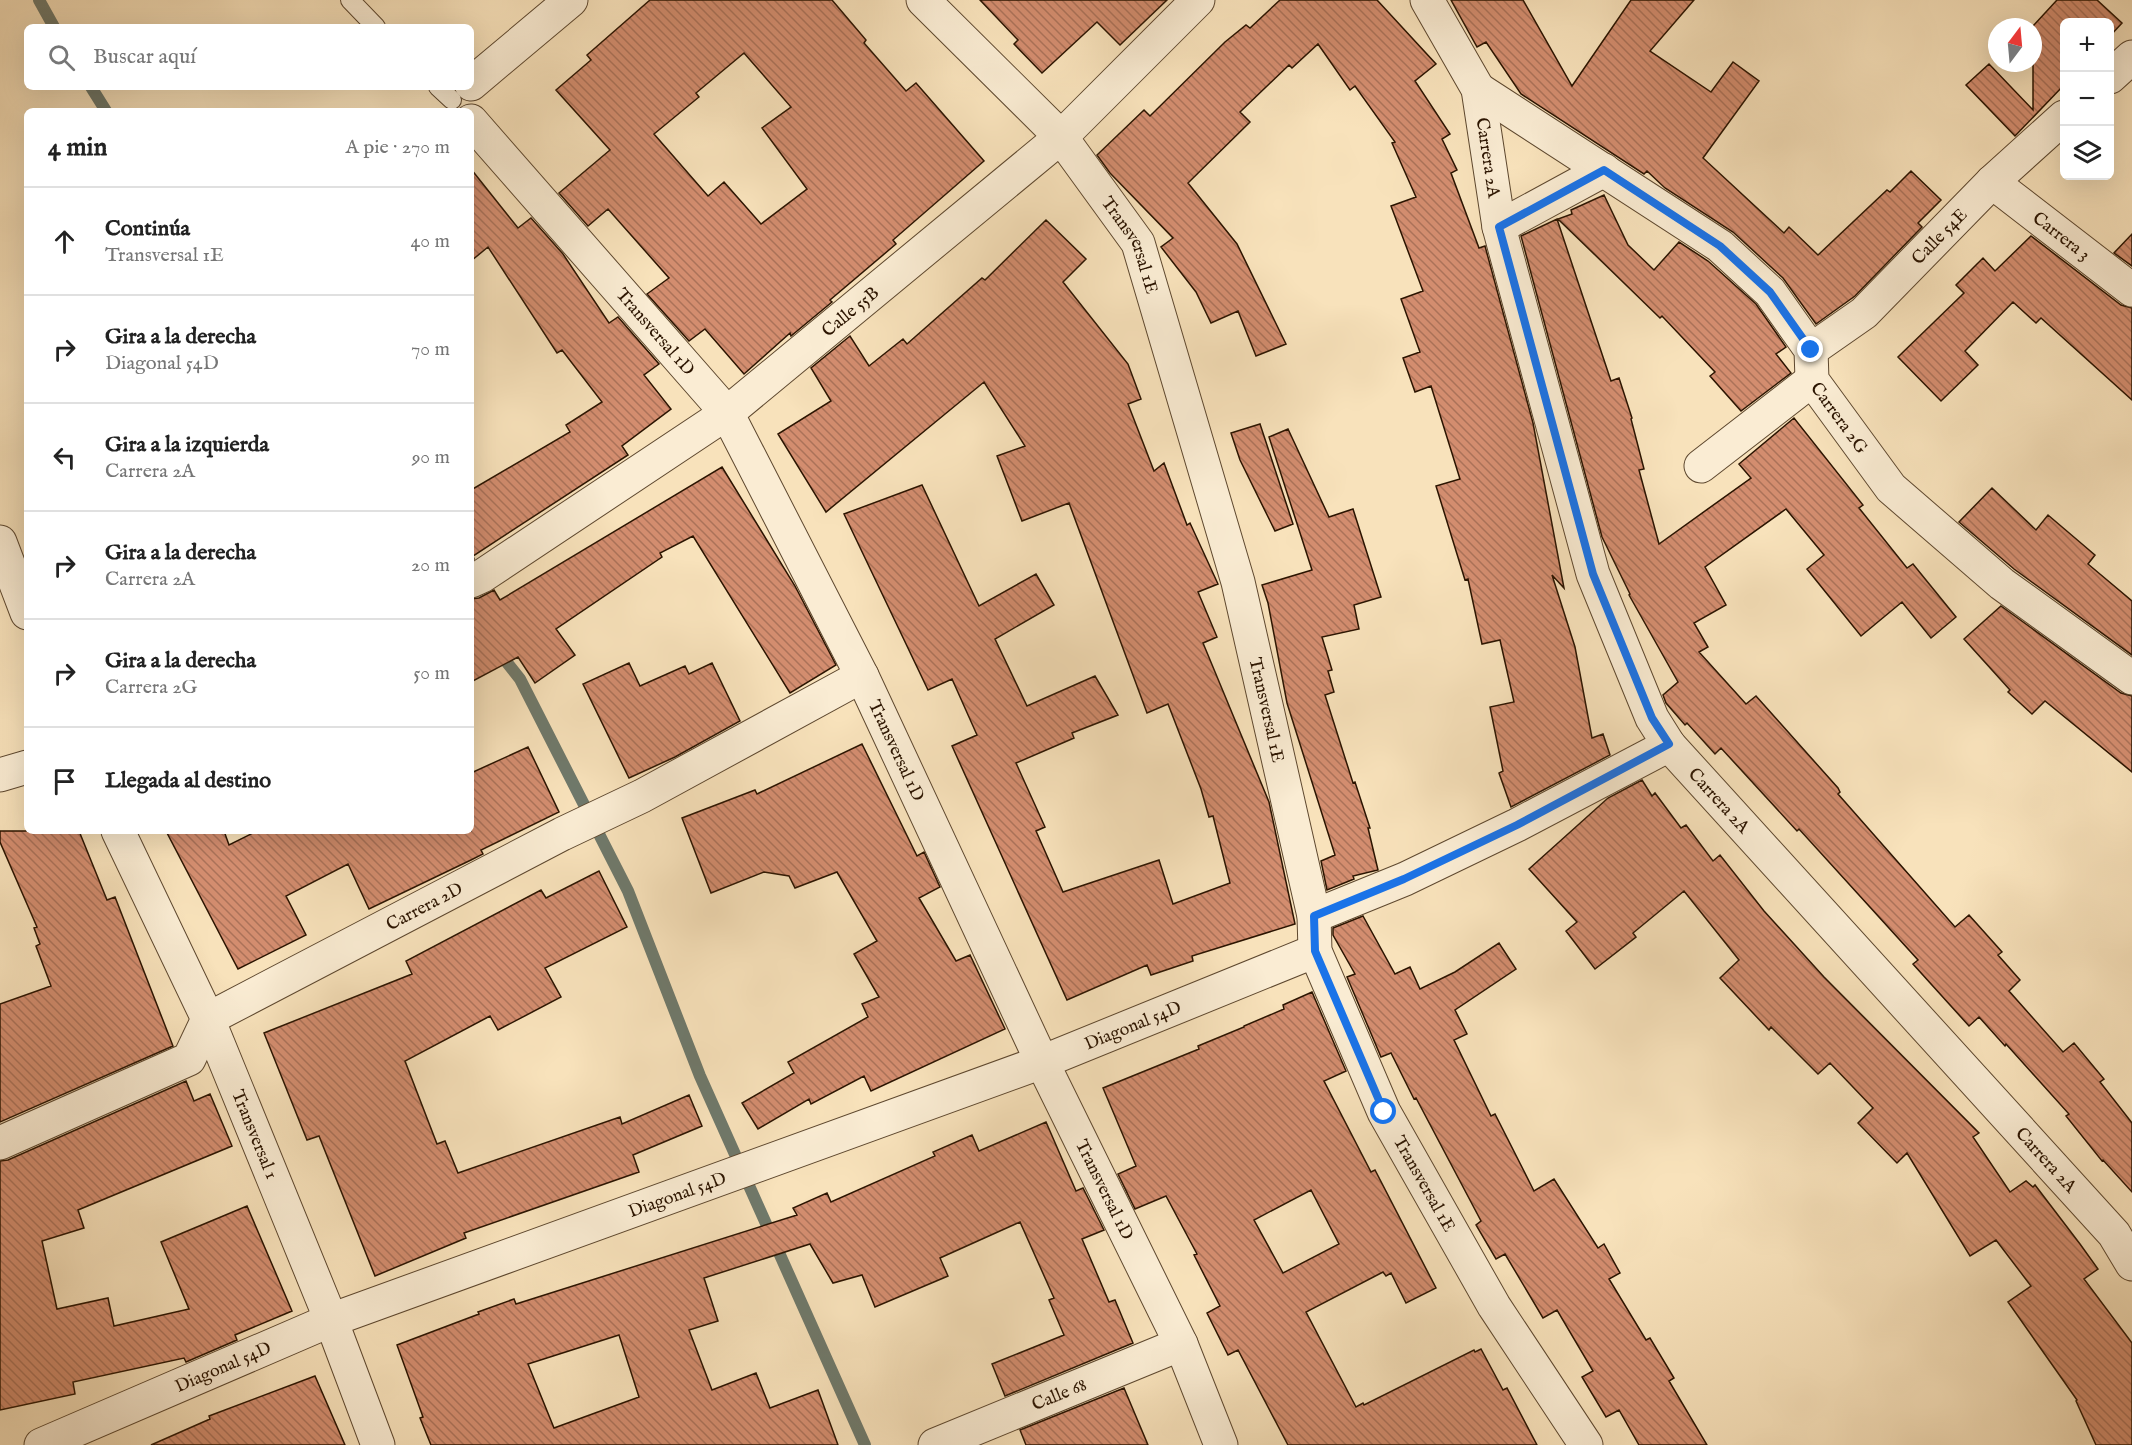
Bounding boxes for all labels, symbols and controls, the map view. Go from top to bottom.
north arrow [1988,18,2042,72]
map controls [2060,18,2114,180]
button: + [2060,18,2114,72]
search box [24,24,474,90]
icon: search [45,41,78,74]
text: Buscar aquí [93,43,196,71]
button: − [2060,72,2114,126]
street label: Carrera 2A [1469,116,1505,200]
button: layers [2060,126,2114,180]
text: 4 min [48,131,107,164]
text: A pie · 270 m [346,135,450,160]
street label: Transversal 1E [1095,193,1162,297]
street label: Calle 54E [1907,204,1973,270]
street label: Carrera 3 [2027,207,2094,267]
text: Continúa [105,215,190,243]
icon: ahead [48,225,81,258]
text: 40 m [411,229,450,254]
text: Transversal 1E [105,243,224,268]
street label: Calle 55B [818,282,884,343]
street label: Transversal 1D [610,284,699,381]
text: Gira a la derecha [105,323,256,351]
icon: right [48,333,81,366]
route end [1797,336,1823,362]
text: 70 m [411,337,450,362]
text: Diagonal 54D [105,351,219,376]
street label: Carrera 2G [1804,378,1873,459]
text: Gira a la izquierda [105,431,269,459]
icon: left [48,441,81,474]
text: 90 m [412,445,450,470]
text: Carrera 2A [105,459,195,484]
text: Gira a la derecha [105,539,256,567]
icon: right [48,549,81,582]
text: 20 m [411,553,450,578]
text: Carrera 2A [105,567,195,592]
text: Gira a la derecha [105,647,256,675]
street label: Transversal 1E [1243,655,1289,765]
icon: right [48,657,81,690]
text: 50 m [413,661,450,686]
text: Carrera 2G [105,675,197,700]
street label: Transversal 1D [862,697,929,805]
street label: Carrera 2A [1682,764,1755,840]
icon: arrive [48,765,81,798]
text: Llegada al destino [105,767,271,795]
street label: Carrera 2D [383,878,467,937]
street label: Diagonal 54D [1081,997,1185,1056]
street label: Transversal 1 [225,1087,282,1183]
route start [1370,1098,1396,1124]
street label: Carrera 2A [2010,1123,2082,1199]
street label: Transversal 1E [1387,1132,1460,1237]
street label: Transversal 1D [1069,1136,1138,1244]
street label: Diagonal 54D [626,1168,730,1224]
street label: Diagonal 54D [172,1337,275,1399]
street label: Calle 68 [1029,1374,1090,1417]

